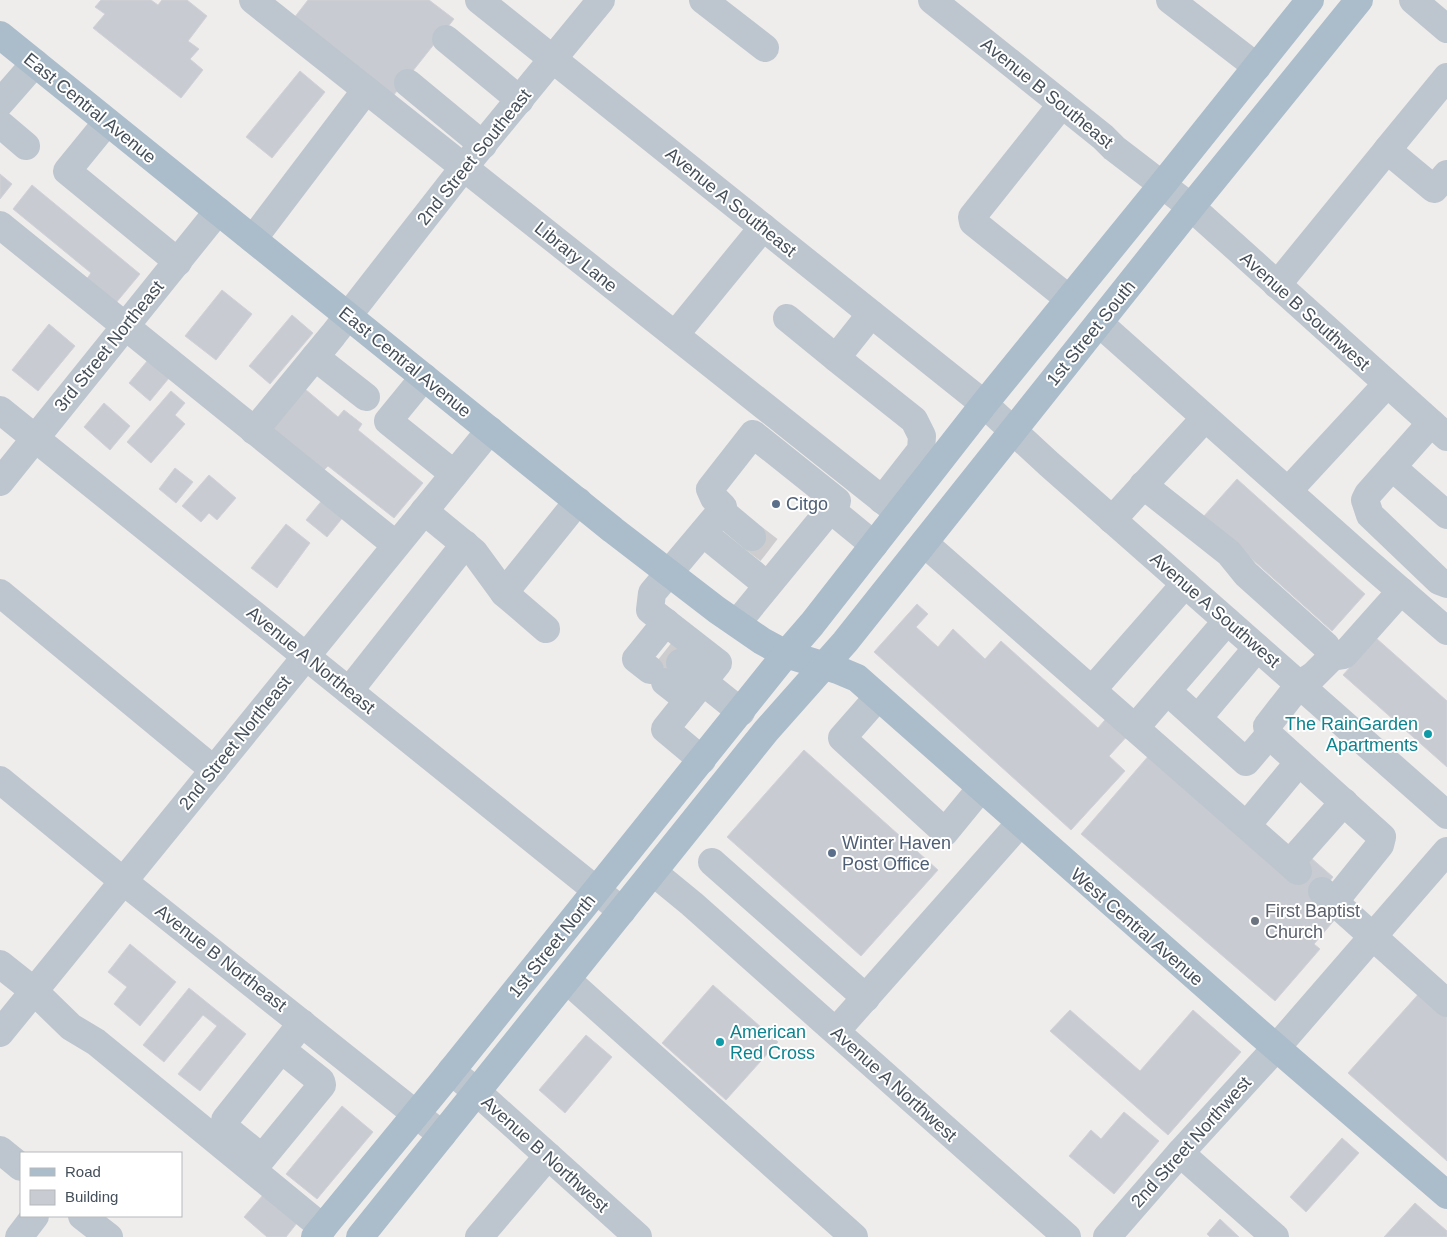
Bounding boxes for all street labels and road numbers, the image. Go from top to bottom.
street label: Avenue B Southeast [977,34,1117,152]
street label: East Central Avenue [20,49,160,167]
street label: 2nd Street Southeast [413,85,535,229]
street label: Avenue A Southeast [662,143,800,261]
street label: Library Lane [531,218,621,296]
street label: Avenue B Southwest [1236,248,1374,374]
street label: 3rd Street Northeast [50,277,168,415]
street label: 1st Street South [1043,277,1139,389]
street label: East Central Avenue [335,303,475,421]
street label: Avenue A Southwest [1146,548,1284,672]
street label: Avenue A Northeast [243,602,379,718]
street label: 2nd Street Northeast [175,672,295,814]
street label: West Central Avenue [1067,864,1207,990]
street label: 1st Street North [505,891,599,1001]
street label: Avenue B Northeast [151,901,291,1015]
street label: Avenue A Northwest [827,1022,961,1146]
street label: 2nd Street Northwest [1127,1072,1255,1212]
street label: Avenue B Northwest [477,1092,613,1216]

